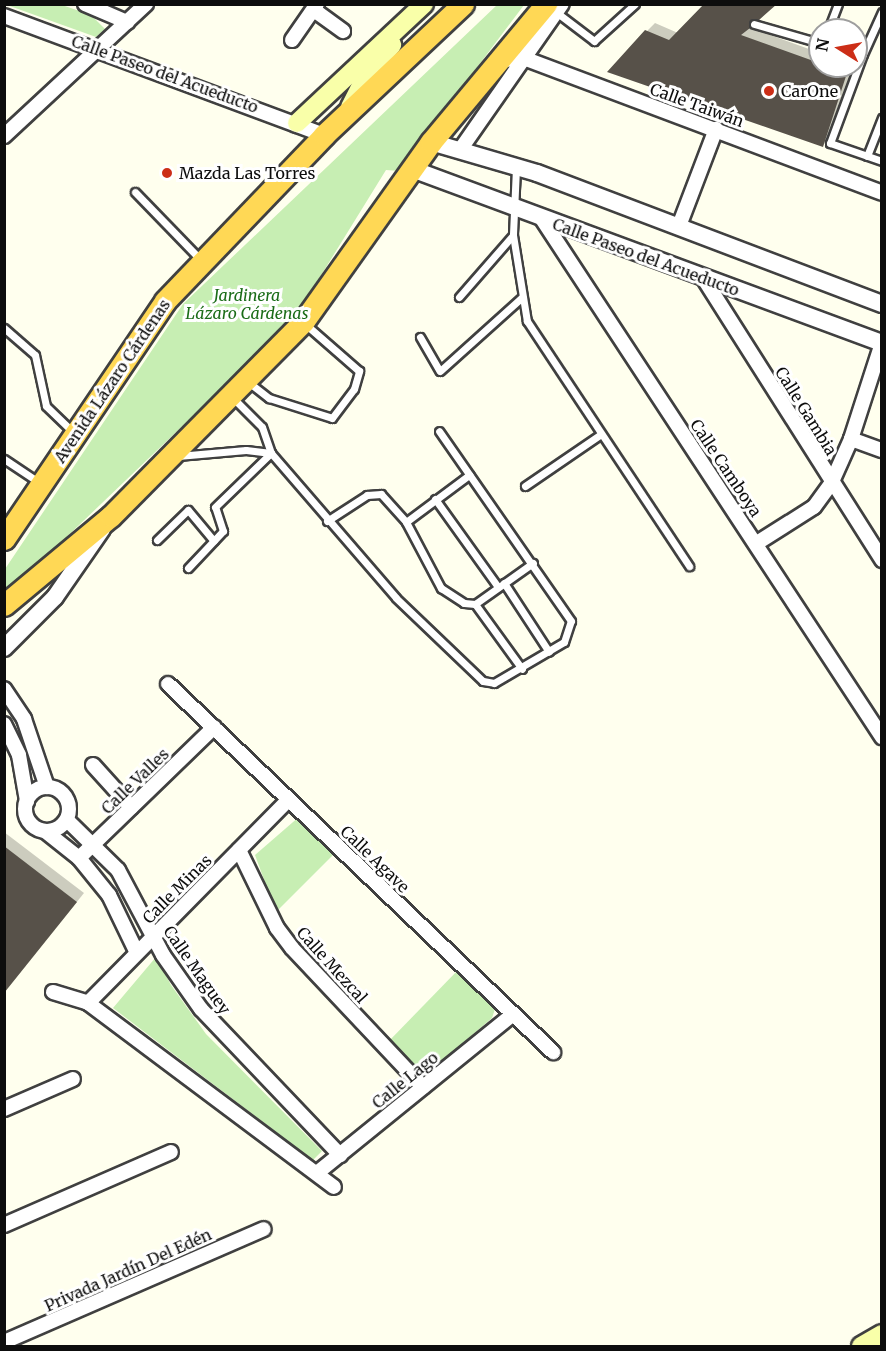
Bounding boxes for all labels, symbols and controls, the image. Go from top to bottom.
north arrow [808,18,868,78]
street label: Calle Paseo del Acueducto [69,31,261,117]
text: N [811,37,833,53]
street label: Calle Taiwán [647,79,747,131]
place label: CarOne [781,81,838,101]
marker: CarOne [762,84,776,98]
place label: Mazda Las Torres [179,163,315,183]
marker: Mazda Las Torres [160,166,174,180]
street label: Calle Paseo del Acueducto [550,214,742,300]
park label: Jardinera Lázaro Cárdenas [186,285,308,323]
street label: Avenida Lázaro Cárdenas [50,296,174,466]
street label: Calle Gambia [771,363,841,459]
street label: Calle Camboya [686,416,766,520]
street label: Calle Valles [97,744,173,818]
street label: Calle Agave [337,822,413,896]
street label: Calle Minas [139,851,215,927]
street label: Calle Maguey [160,922,234,1018]
street label: Calle Mezcal [293,923,371,1007]
street label: Calle Lago [368,1048,442,1112]
street label: Privada Jardín Del Edén [42,1224,214,1316]

